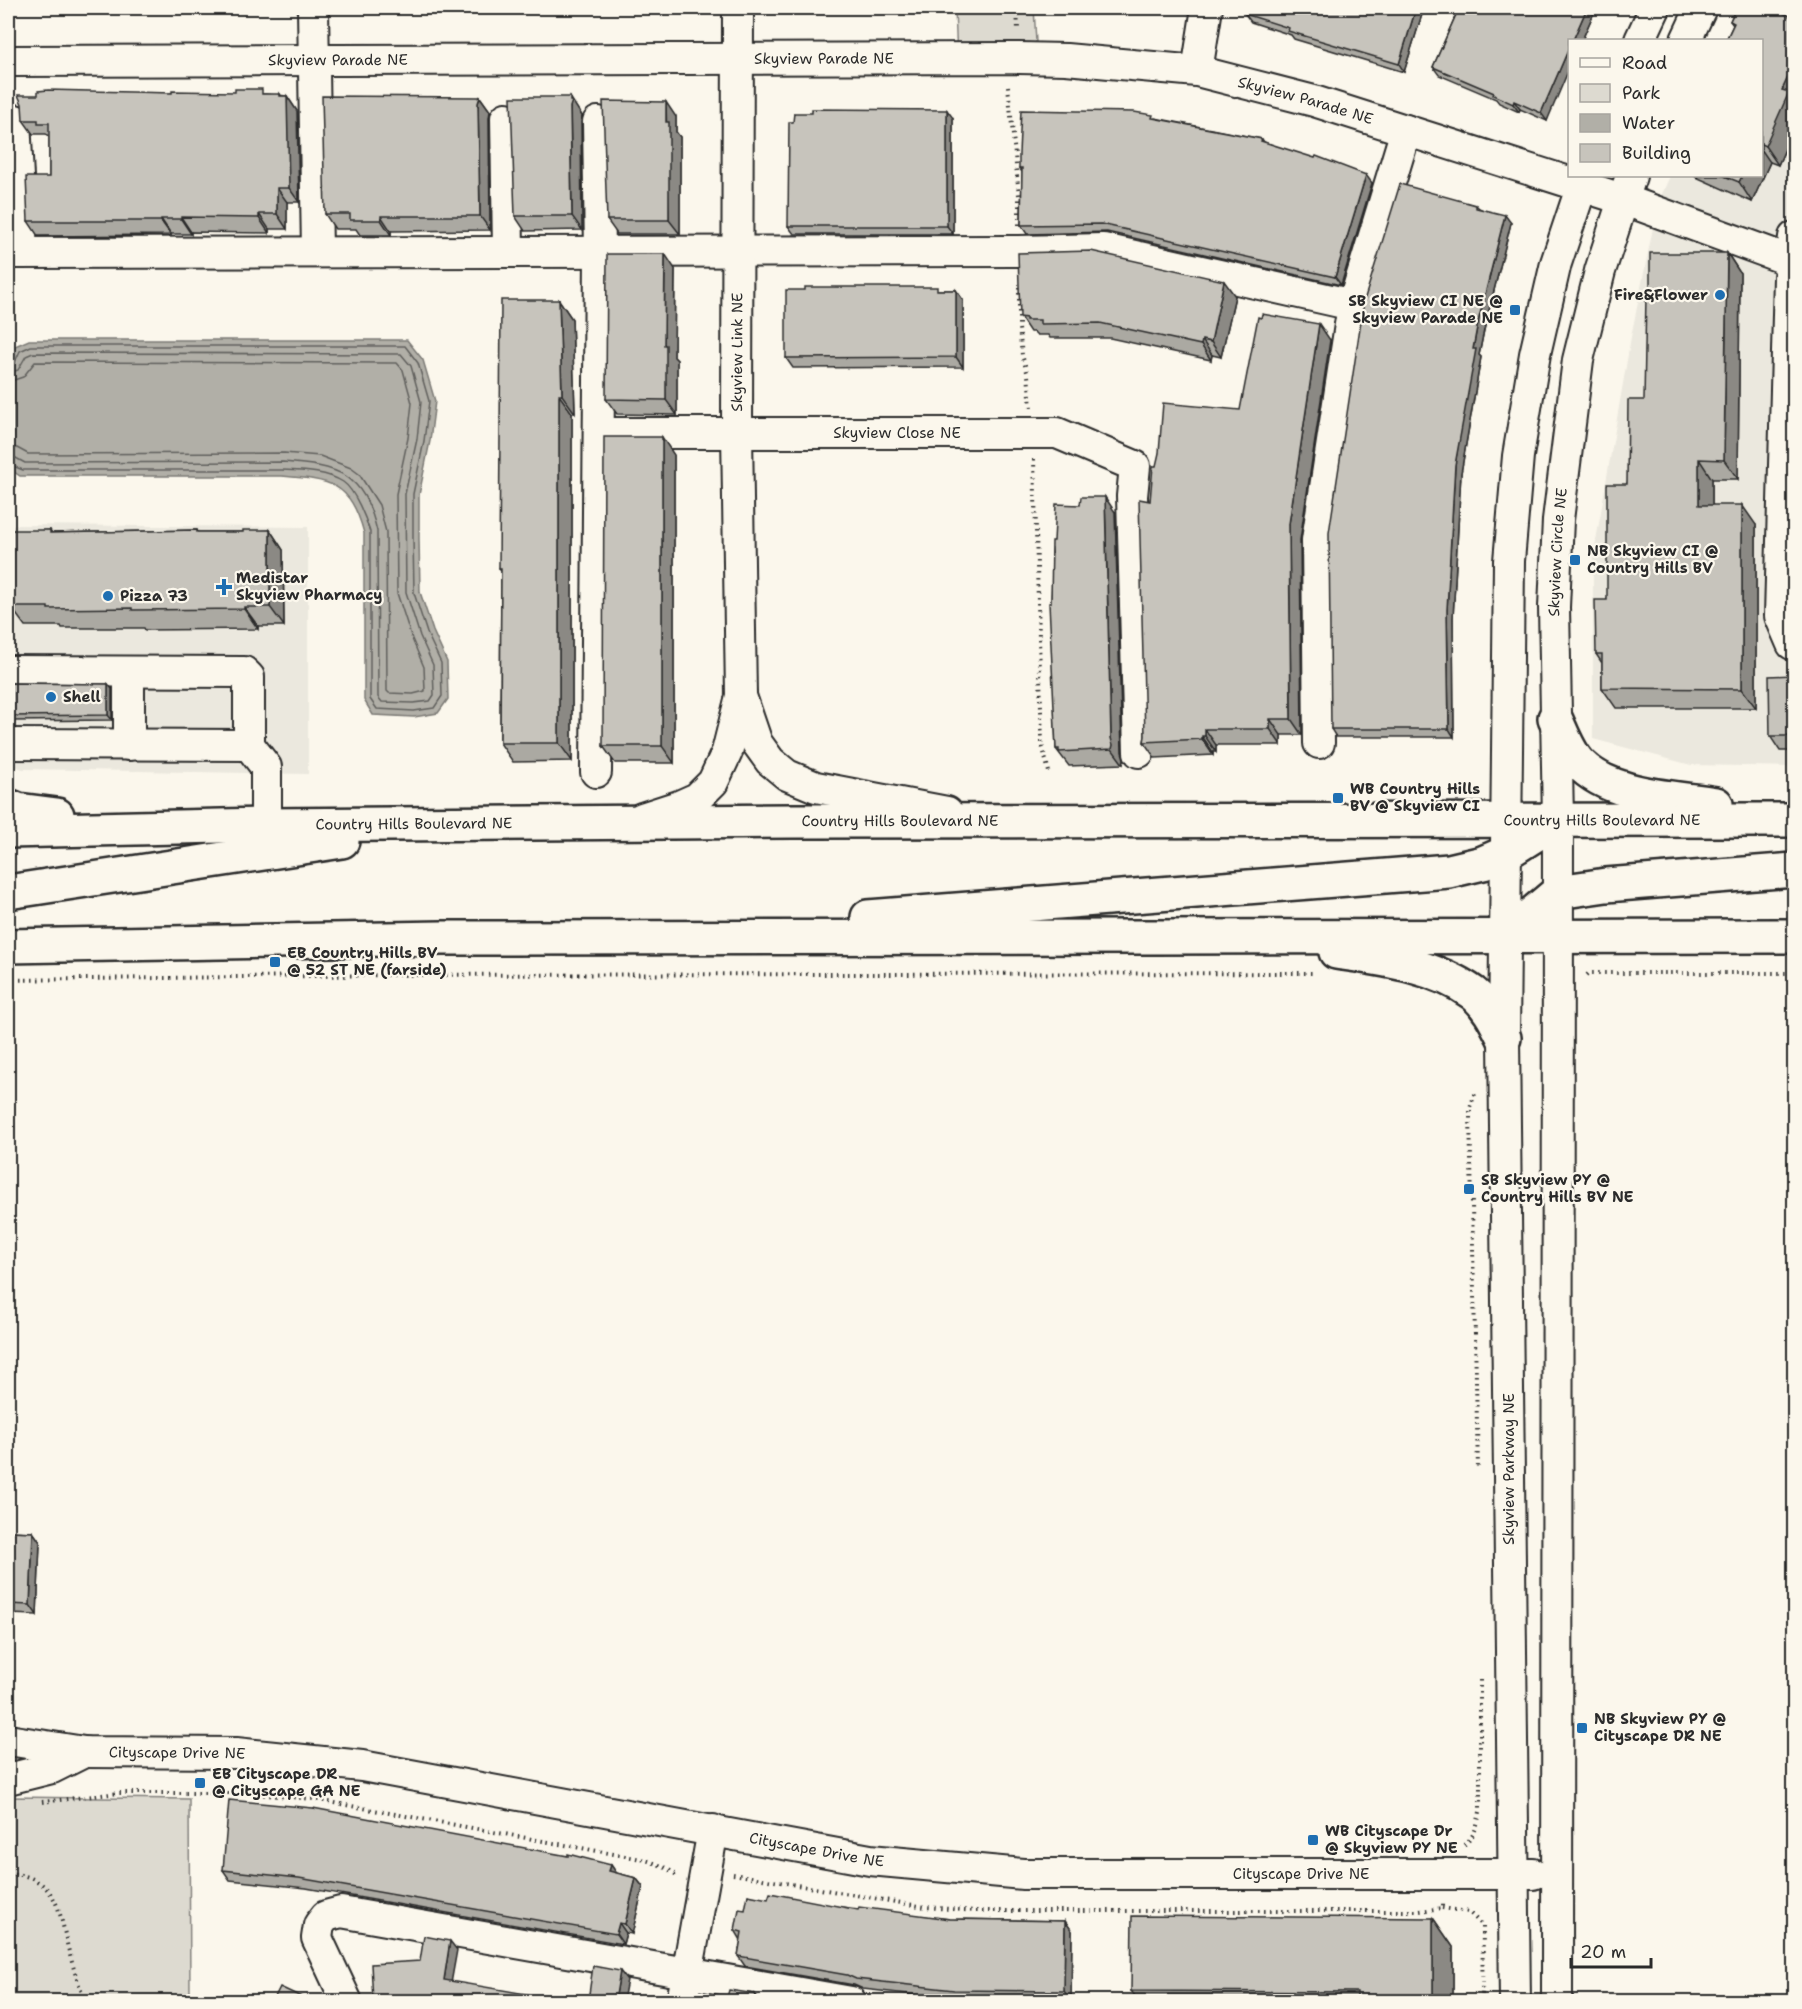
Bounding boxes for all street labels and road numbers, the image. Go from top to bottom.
street label: Skyview Parade NE [754,48,894,69]
street label: Skyview Parade NE [268,50,408,70]
street label: Skyview Parade NE [1236,72,1376,129]
street label: Skyview Link NE [727,292,747,412]
street label: Skyview Close NE [833,423,961,443]
street label: Skyview Circle NE [1544,487,1572,617]
street label: Country Hills Boulevard NE [1503,810,1700,830]
street label: Country Hills Boulevard NE [801,811,998,831]
street label: Country Hills Boulevard NE [315,813,512,835]
street label: Skyview Parkway NE [1499,1393,1519,1545]
street label: Cityscape Drive NE [109,1742,246,1764]
street label: Cityscape Drive NE [748,1828,885,1871]
street label: Cityscape Drive NE [1233,1864,1369,1884]

